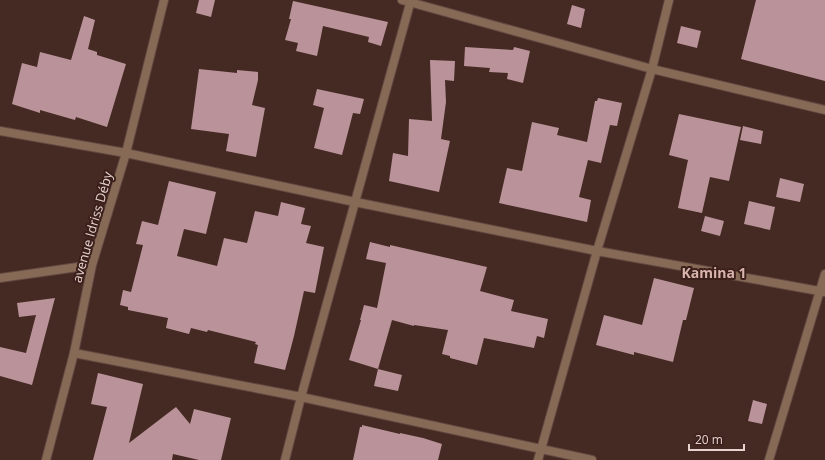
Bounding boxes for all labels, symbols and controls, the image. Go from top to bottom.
street label: avenue Idriss Déby [68,169,117,285]
district label: Kamina 1 [681,263,747,282]
scale bar [689,426,744,452]
text: 20 m [695,431,723,448]

